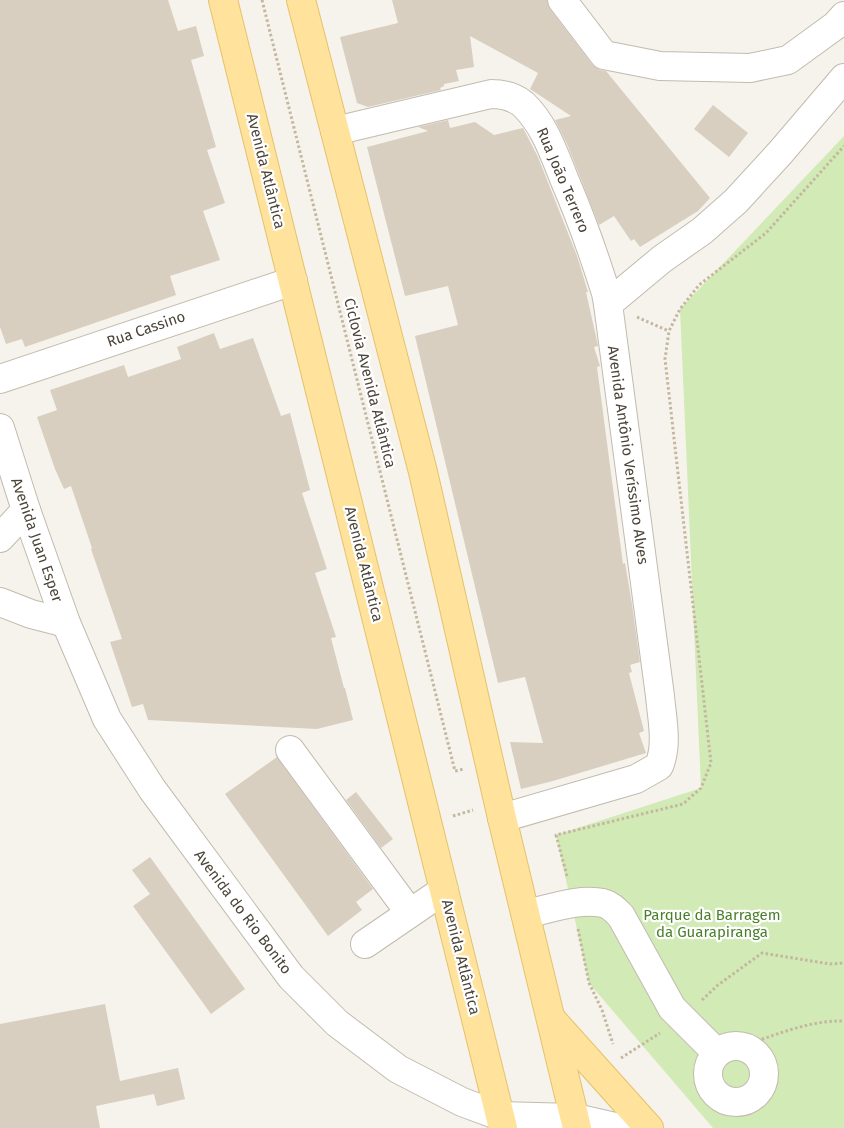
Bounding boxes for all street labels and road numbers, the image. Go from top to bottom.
street label: Avenida Atlântica [243,111,289,231]
street label: Rua João Terrero [533,125,593,235]
street label: Ciclovia Avenida Atlântica [340,296,400,470]
street label: Rua Cassino [104,307,188,351]
street label: Avenida Antônio Veríssimo Alves [604,345,652,565]
street label: Avenida Juan Esper [7,475,67,605]
street label: Avenida Atlântica [341,504,387,624]
street label: Avenida do Rio Bonito [190,846,296,978]
street label: Avenida Atlântica [438,897,484,1017]

